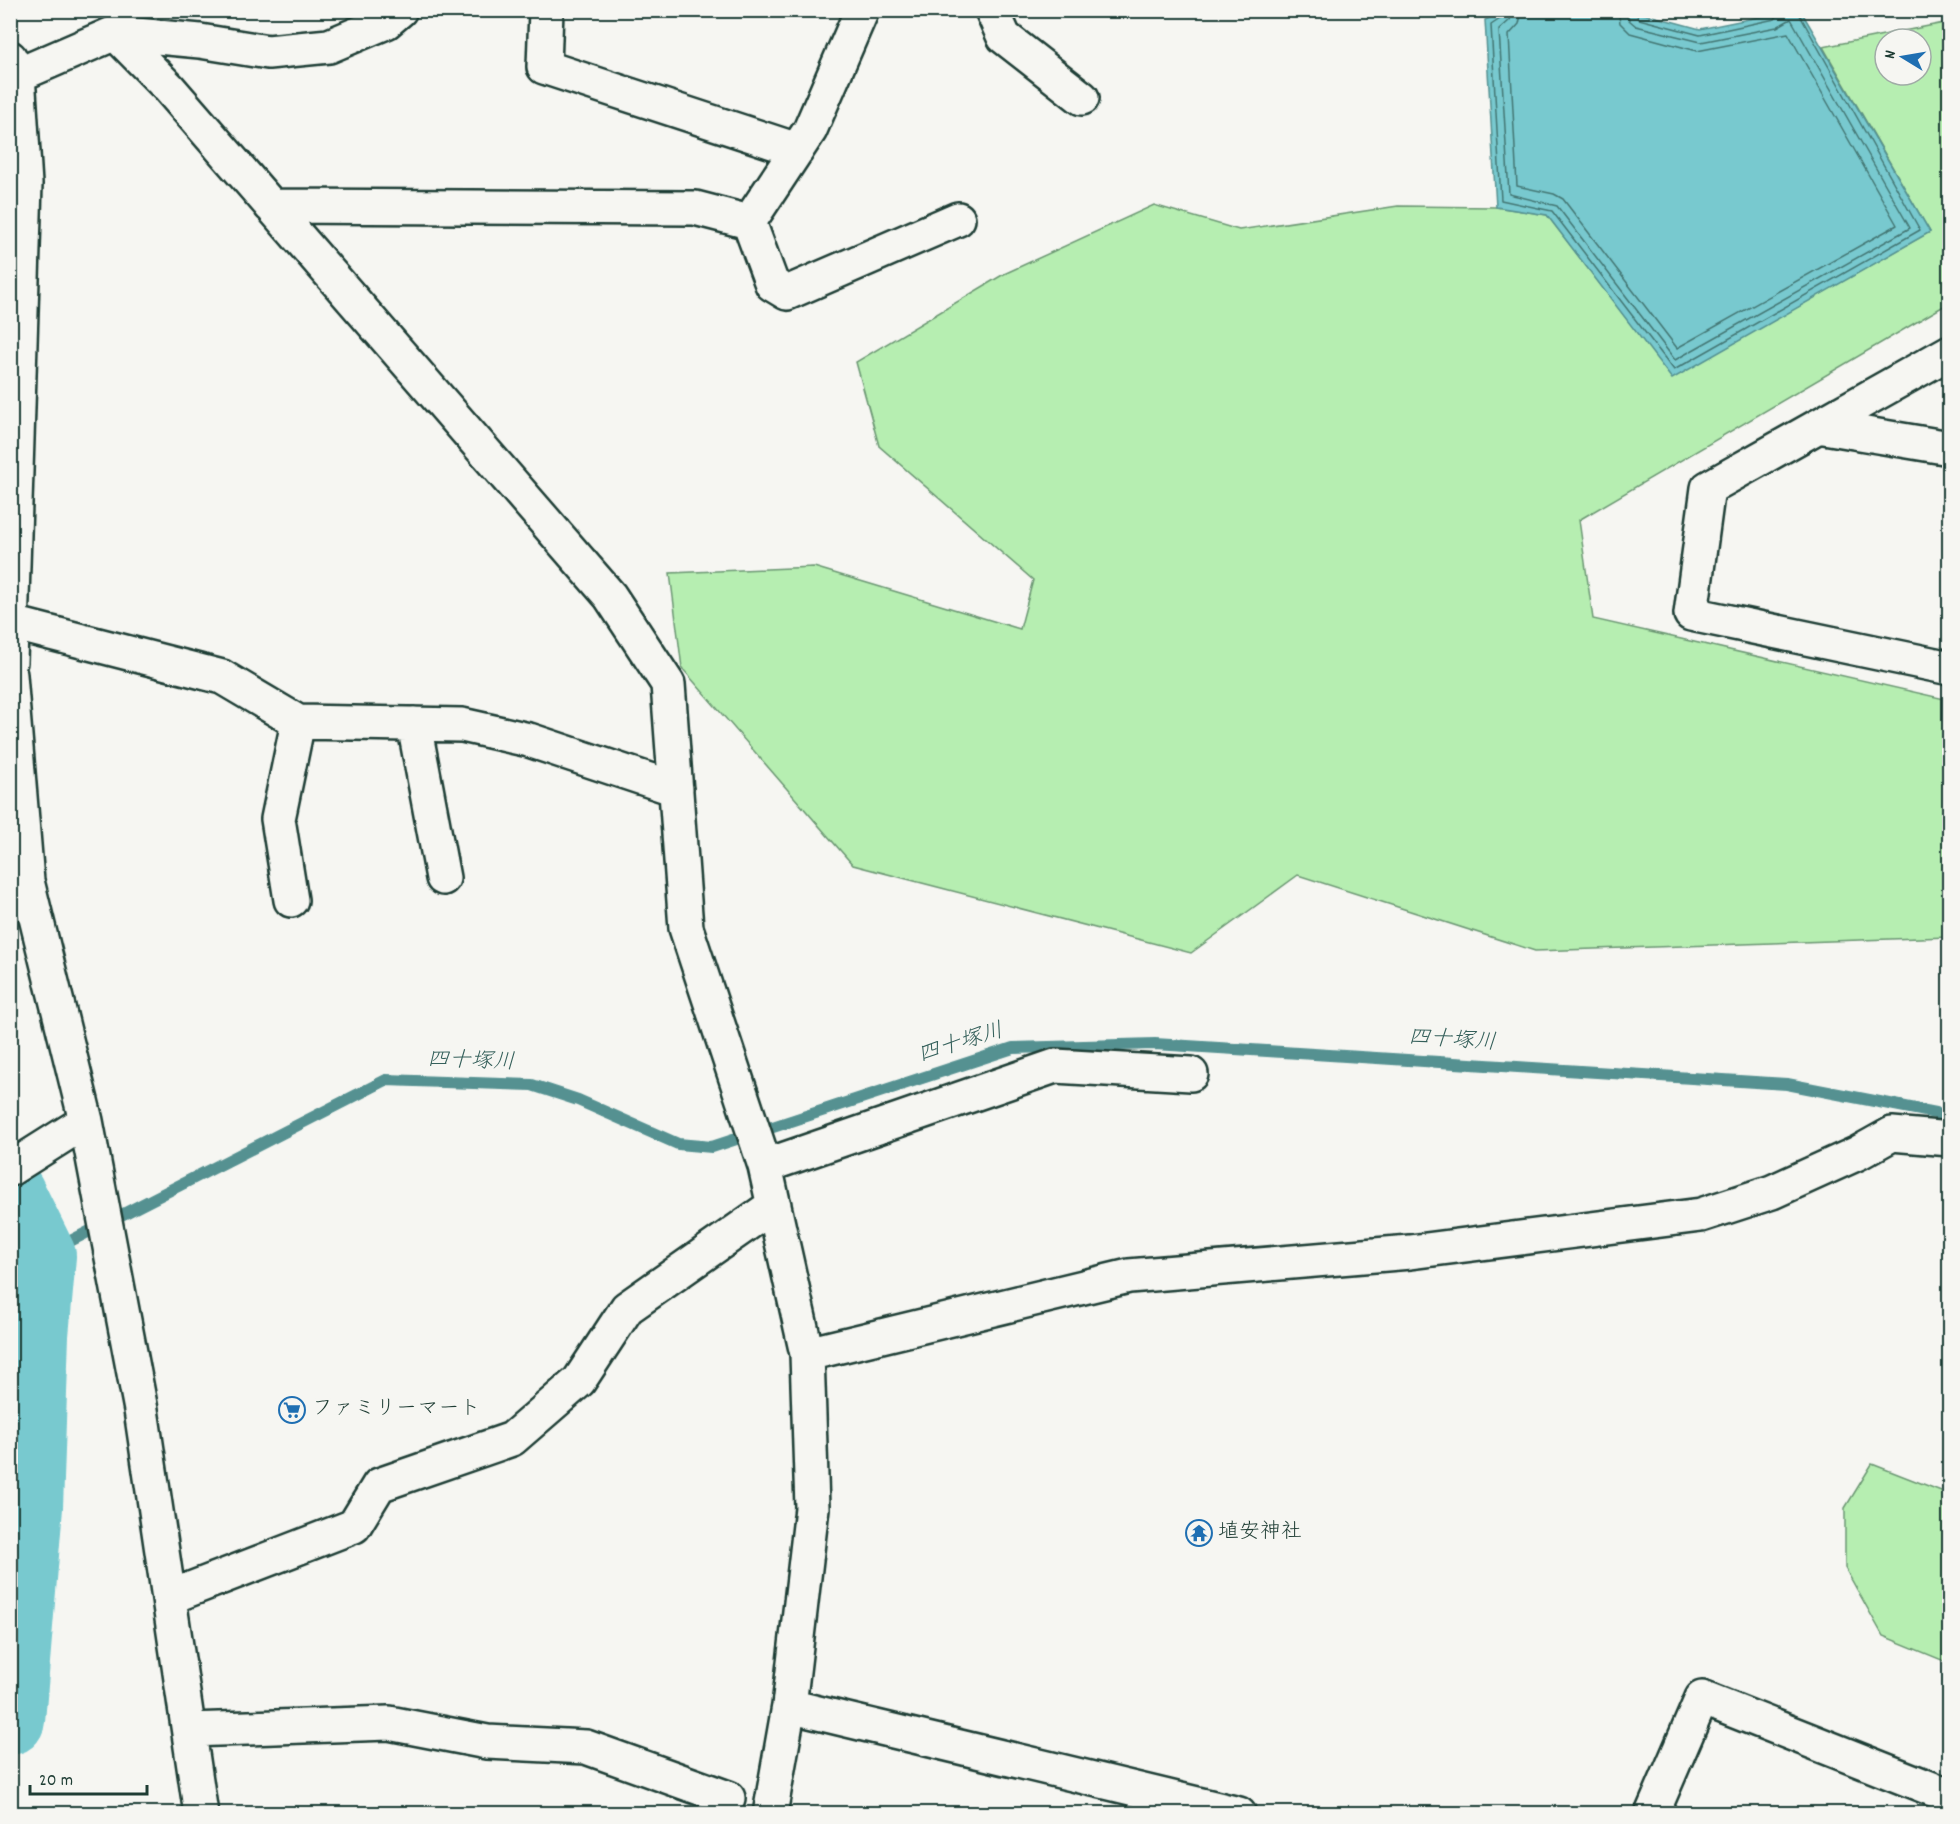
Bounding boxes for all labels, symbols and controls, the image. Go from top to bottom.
north arrow [1873,27,1933,87]
text: N [1879,48,1903,61]
water label: 四十塚川 [914,1016,1008,1072]
water label: 四十塚川 [1407,1022,1497,1060]
water label: 四十塚川 [426,1045,516,1079]
supermarket icon: ファミリーマート [277,1395,307,1425]
place label: ファミリーマート [312,1395,480,1425]
temple icon: 埴安神社 [1184,1518,1214,1548]
place label: 埴安神社 [1218,1518,1302,1548]
scale bar [30,1758,147,1796]
text: 20 m [39,1769,73,1794]

